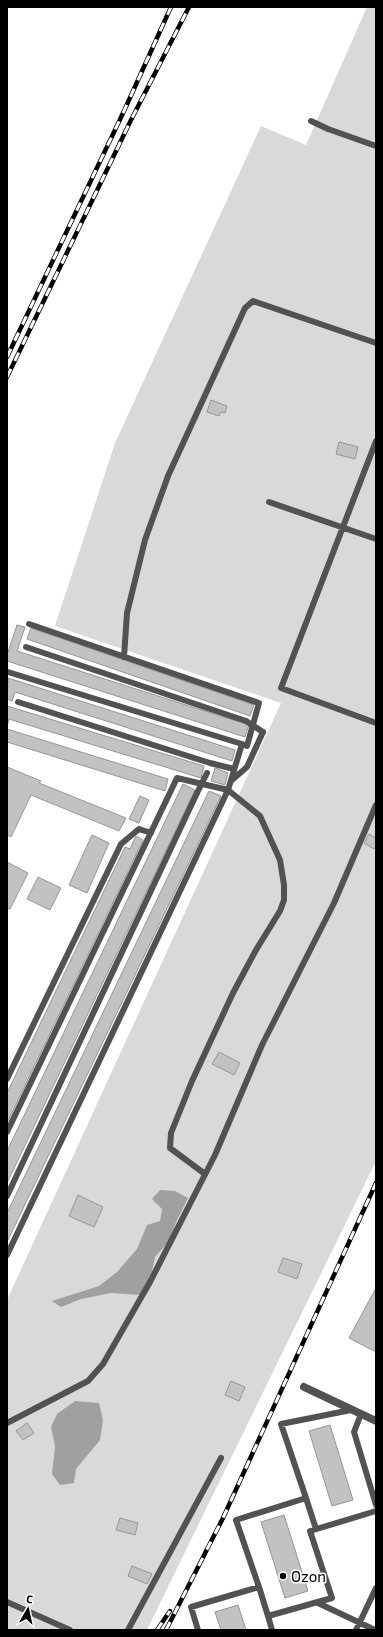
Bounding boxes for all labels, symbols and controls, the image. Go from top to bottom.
place label: Ozon [291,1567,326,1585]
marker: Ozon [278,1571,288,1581]
north arrow [8,1589,48,1629]
text: С [25,1592,34,1606]

